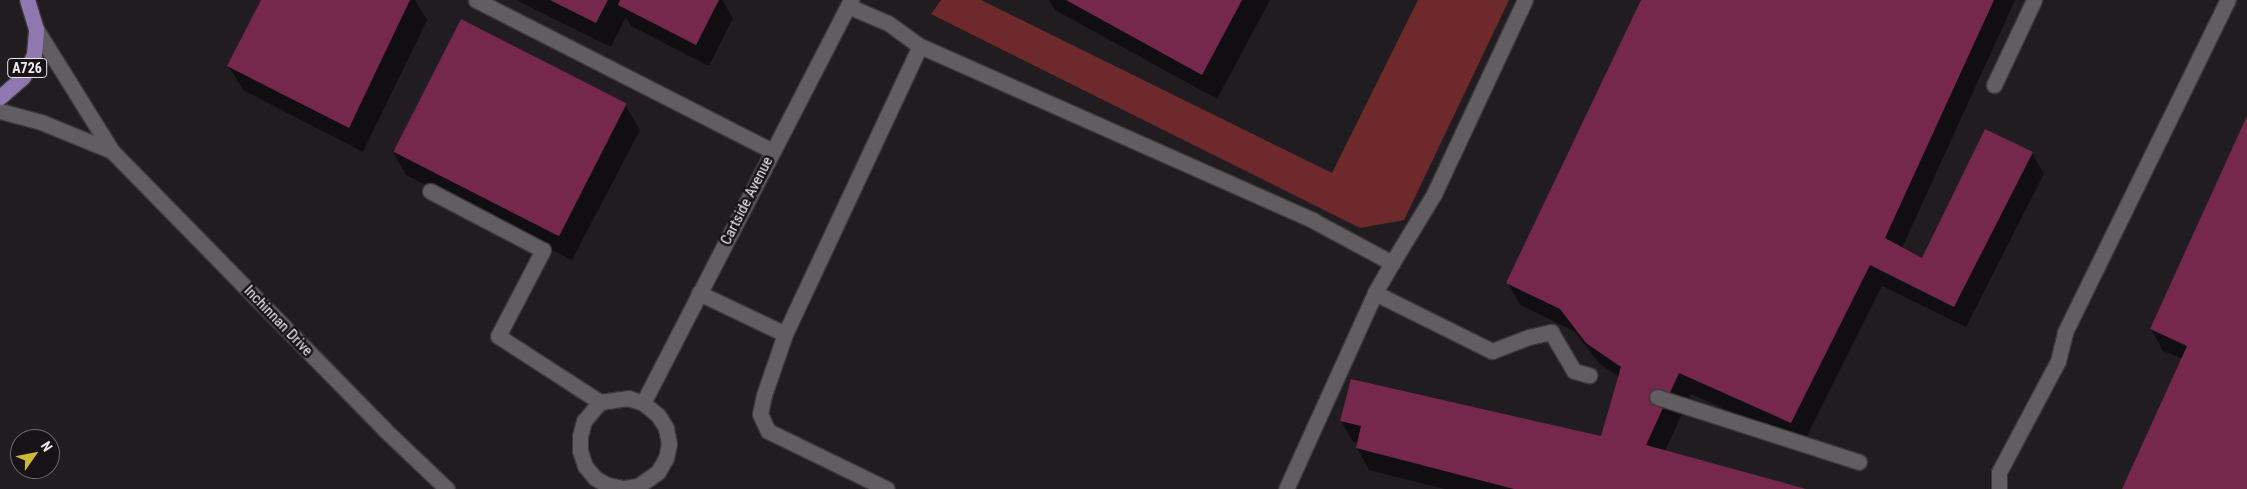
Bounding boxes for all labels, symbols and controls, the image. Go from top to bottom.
road number: A726 [7,56,47,80]
street label: Cartside Avenue [717,154,777,248]
street label: Inchinnan Drive [240,282,316,360]
north arrow [10,429,60,479]
text: N [38,438,56,454]

